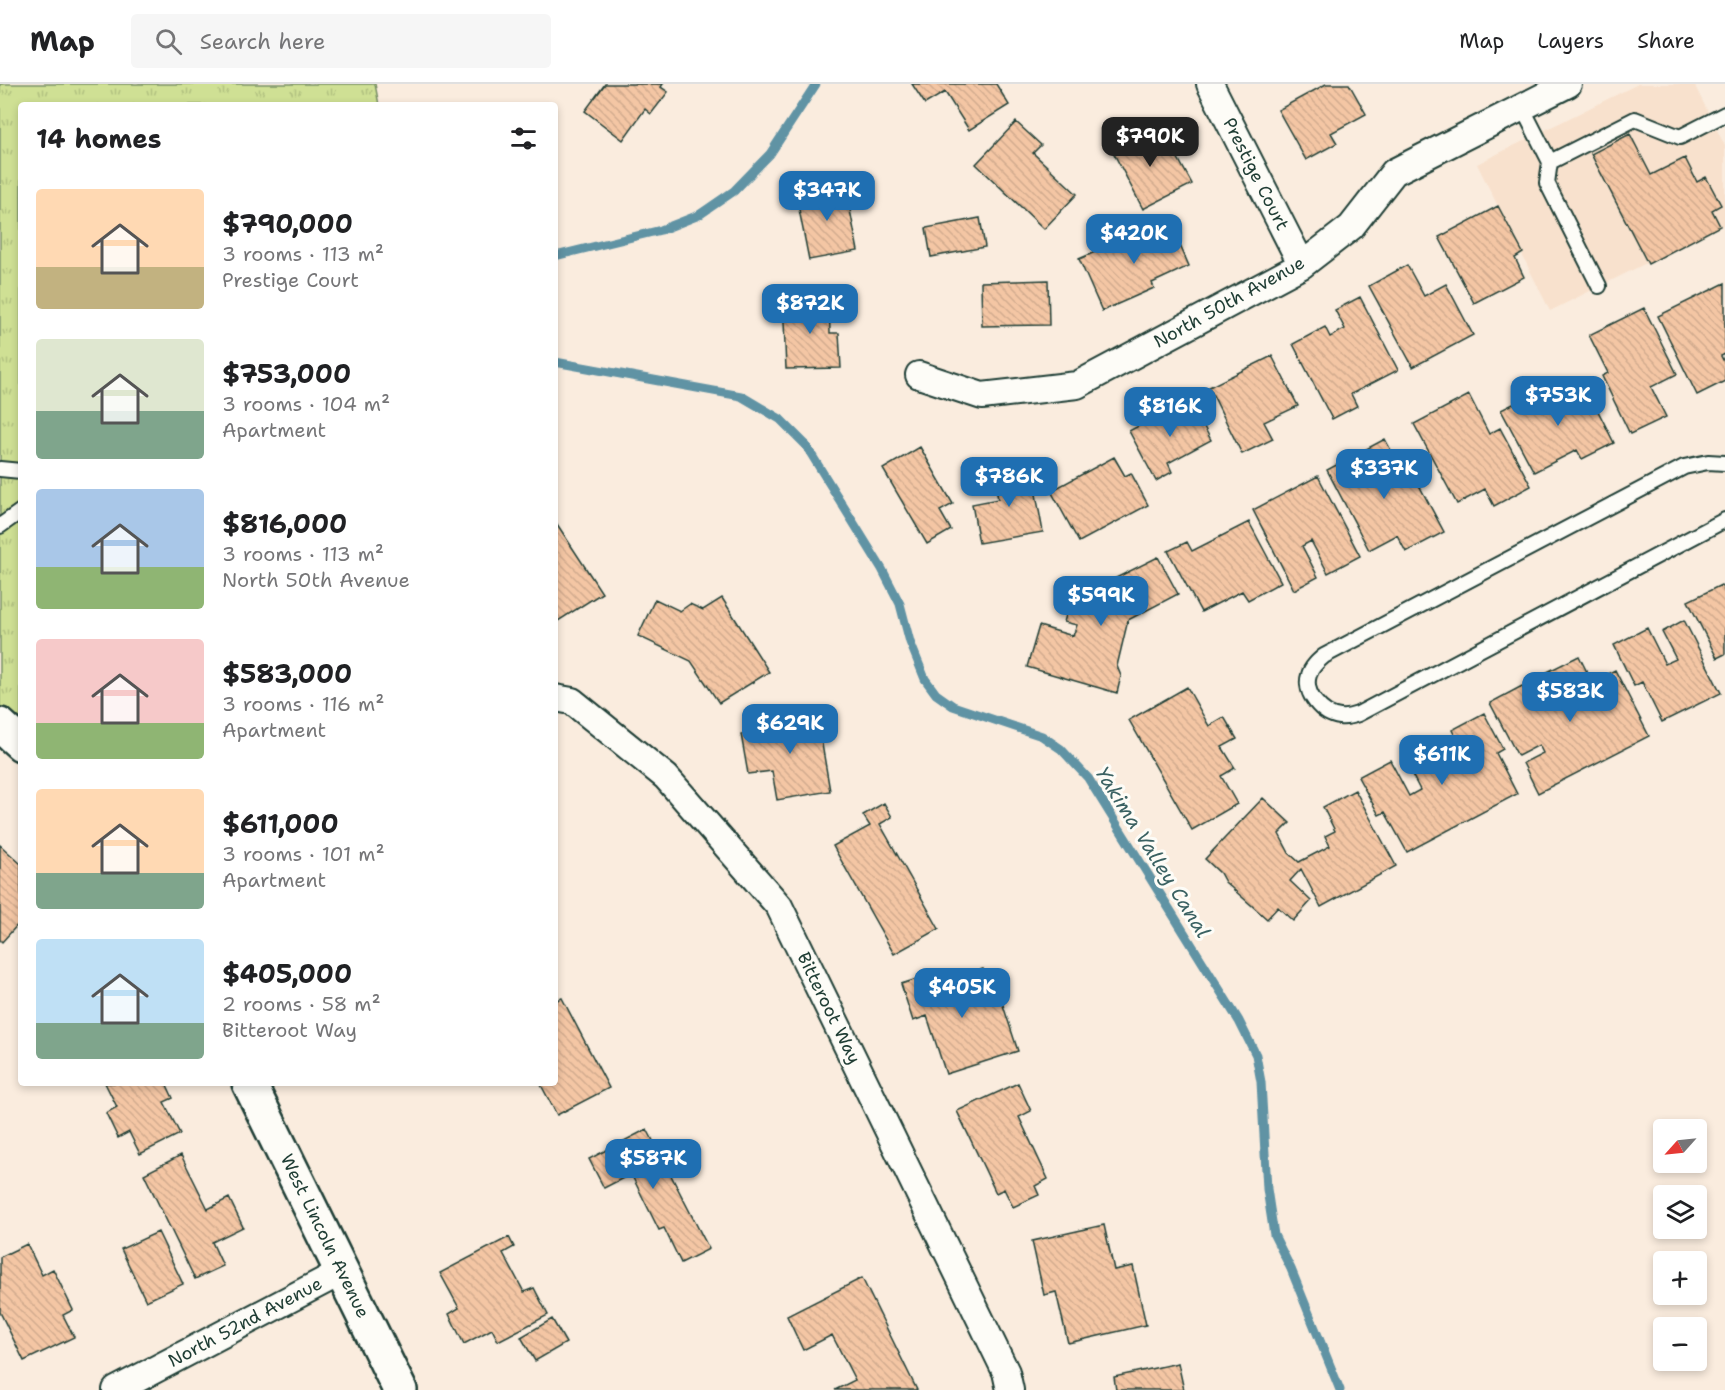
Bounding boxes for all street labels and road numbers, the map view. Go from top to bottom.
street label: Prestige Court [1217,114,1295,235]
street label: North 50th Avenue [1149,251,1309,353]
street label: Bitteroot Way [792,948,866,1068]
street label: West Lincoln Avenue [275,1150,375,1322]
street label: North 52nd Avenue [164,1271,326,1373]

